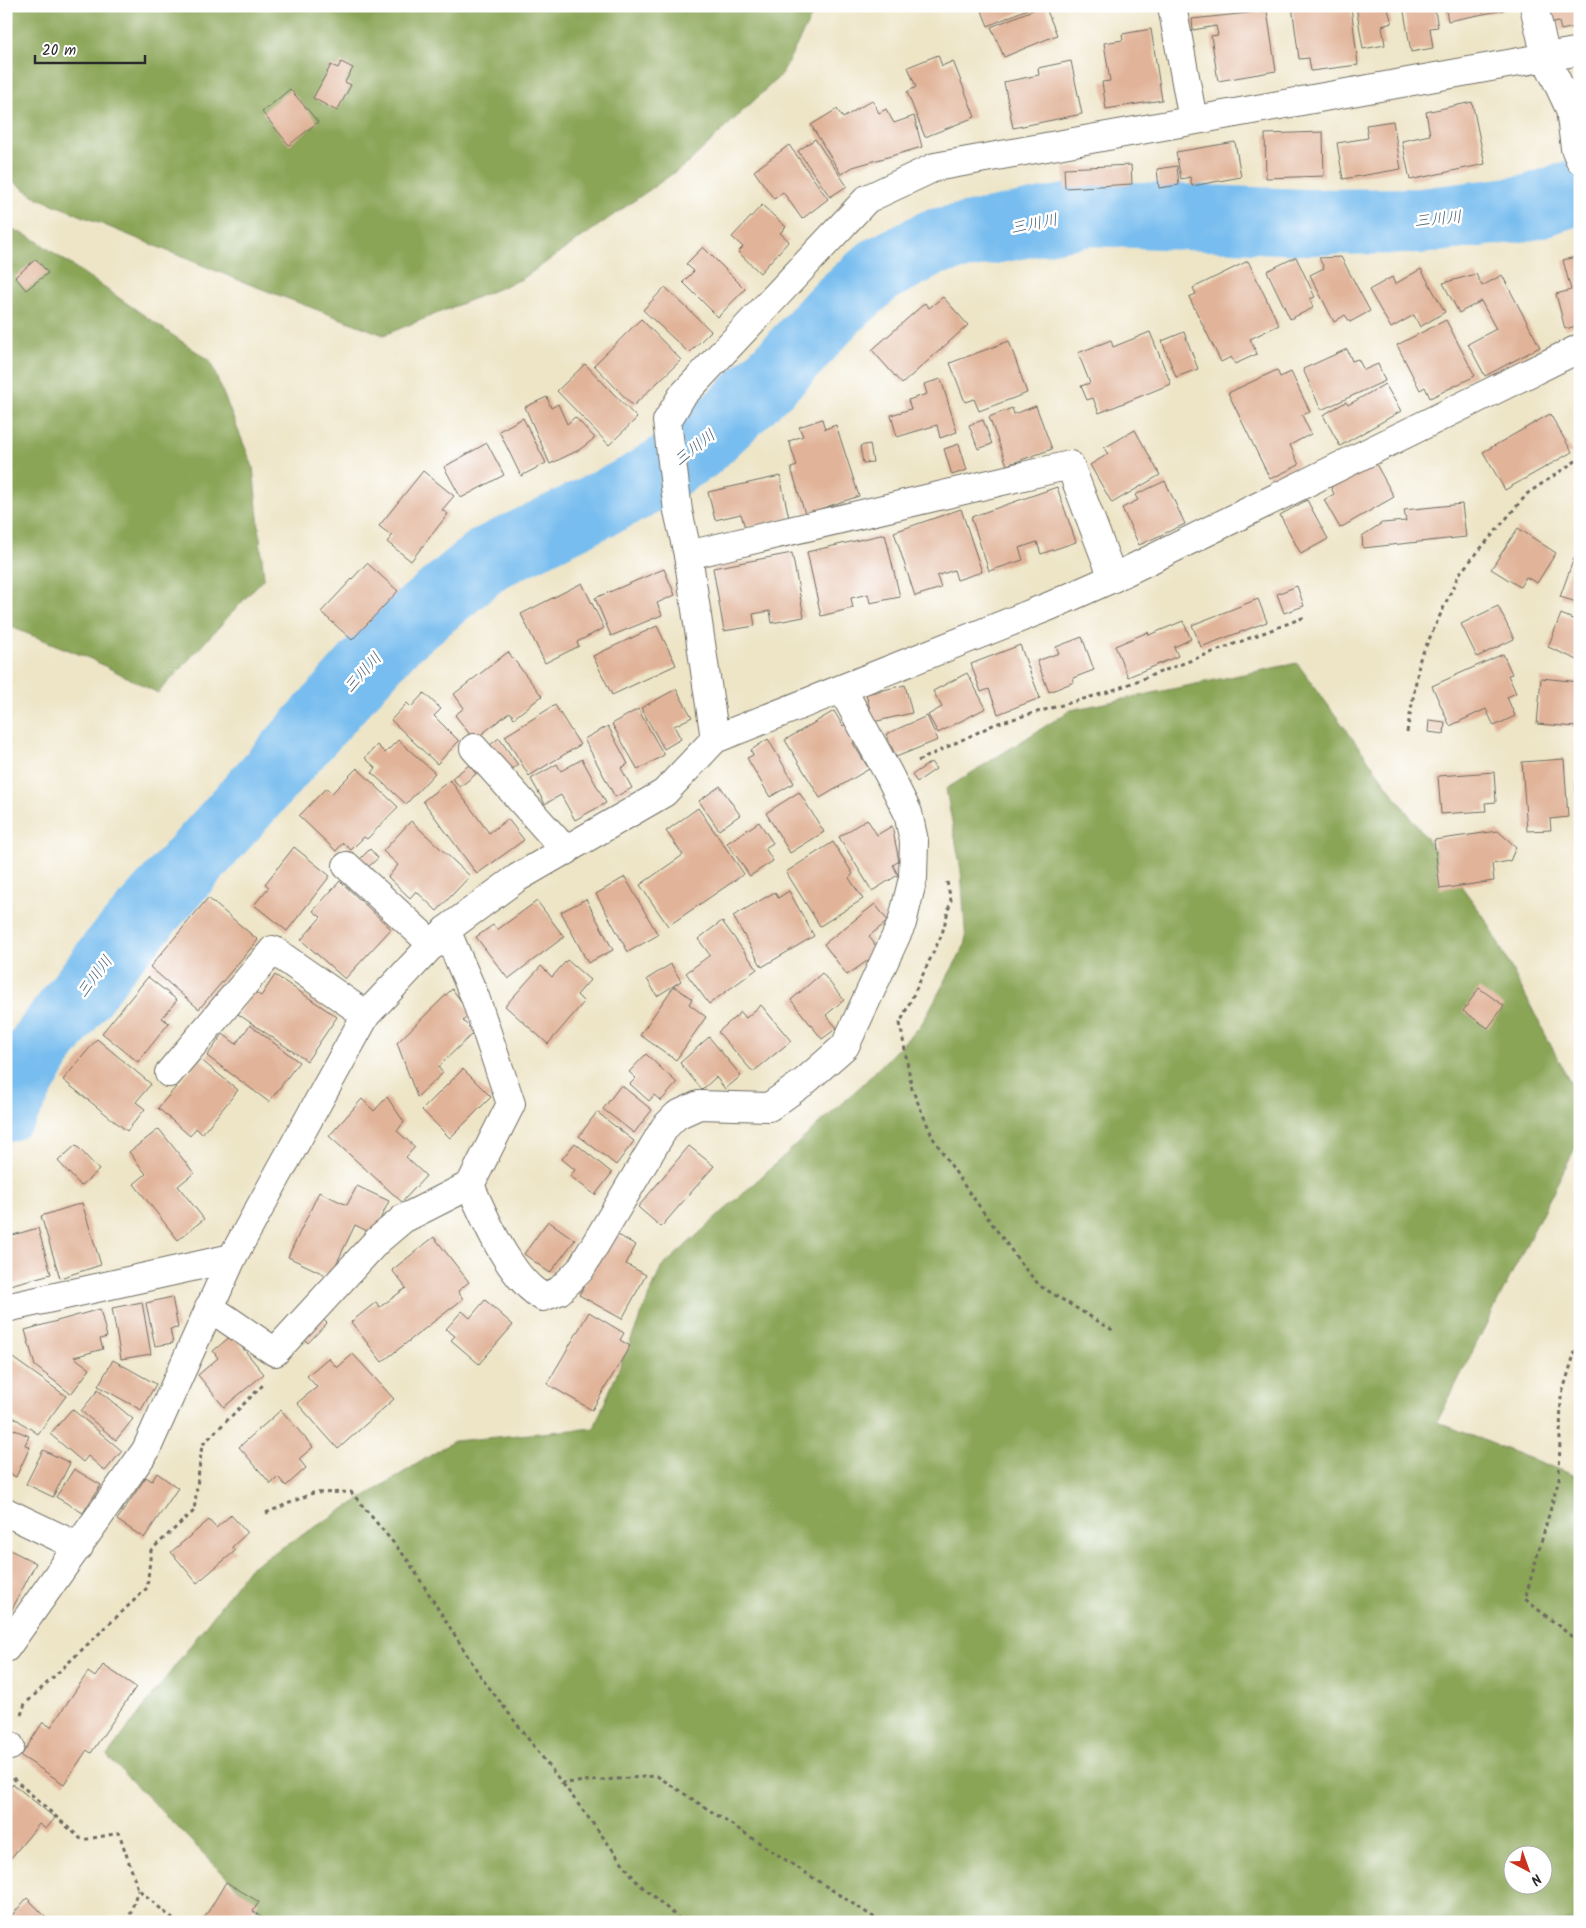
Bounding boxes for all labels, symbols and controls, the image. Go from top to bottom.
scale bar [35,32,145,64]
text: 20 m [42,39,76,63]
water label: 三川川 [1413,205,1463,234]
water label: 三川川 [1008,208,1060,241]
water label: 三川川 [668,424,722,473]
water label: 三川川 [338,647,388,699]
water label: 三川川 [71,950,120,1004]
north arrow [1504,1846,1554,1896]
text: N [1525,1868,1546,1890]

